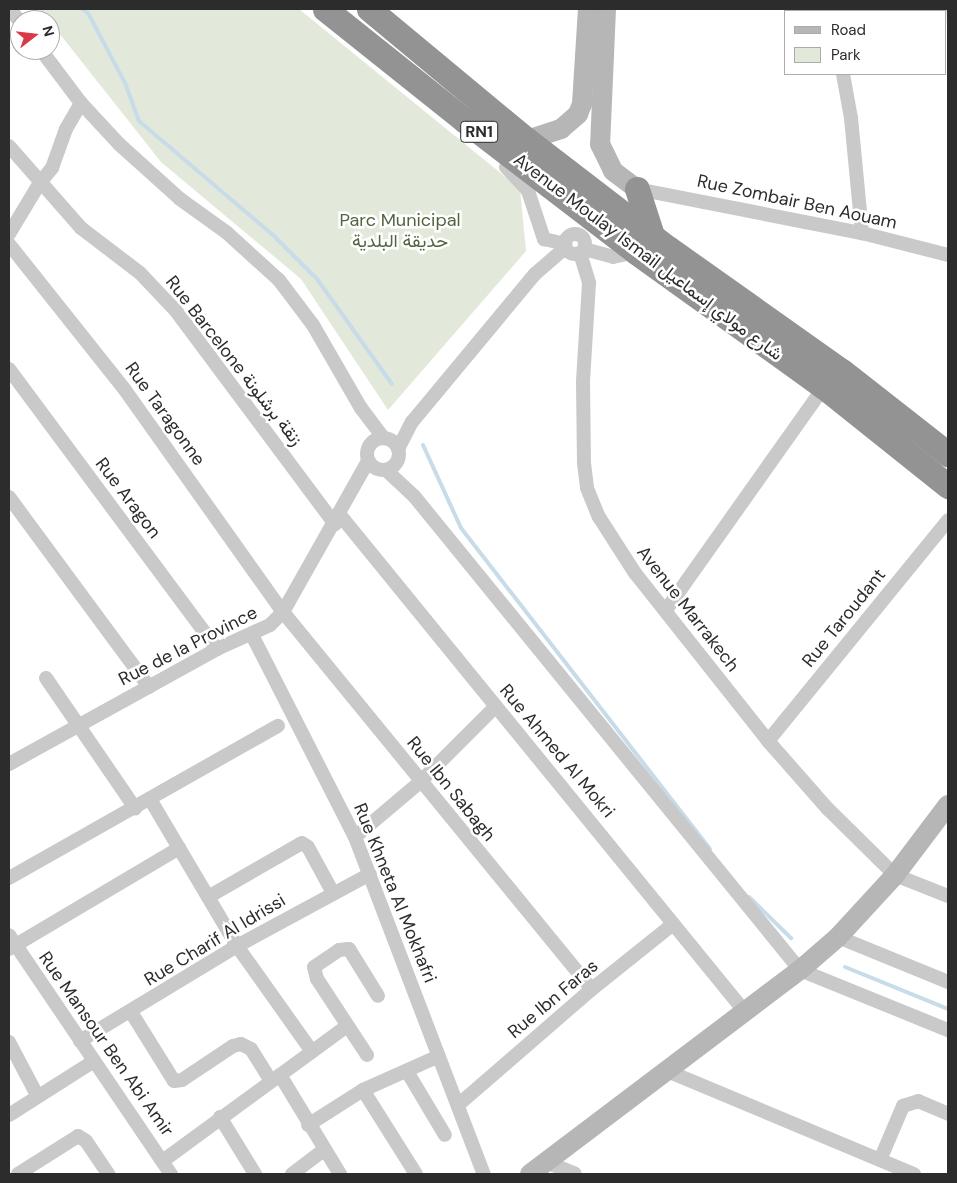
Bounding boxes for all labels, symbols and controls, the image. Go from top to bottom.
north arrow [10,10,60,60]
legend [784,10,947,75]
text: Road [831,20,866,40]
text: N [38,24,59,39]
text: Park [831,45,861,65]
road number: RN1 [459,118,499,146]
street label: Avenue Moulay Ismail شارع مولاي إسماعيل [509,149,787,365]
street label: Rue Zombair Ben Aouam [695,170,899,234]
park label: Parc Municipal حديقة البلدية [339,210,461,252]
street label: Rue Barcelone زنقة برشلونة [161,272,307,450]
street label: Rue Taragonne [120,358,210,470]
street label: Rue Aragon [91,454,165,542]
street label: Avenue Marrakech [632,542,744,676]
street label: Rue Taroudant [798,564,890,672]
street label: Rue de la Province [115,602,261,690]
street label: Rue Ahmed Al Mokri [495,680,619,822]
street label: Rue Ibn Sabagh [402,732,500,846]
street label: Rue Khneta Al Mokhafri [349,800,441,986]
street label: Rue Charif Al Idrissi [141,889,289,991]
street label: Rue Mansour Ben Abi Amir [34,948,178,1140]
street label: Rue Ibn Faras [504,955,602,1043]

